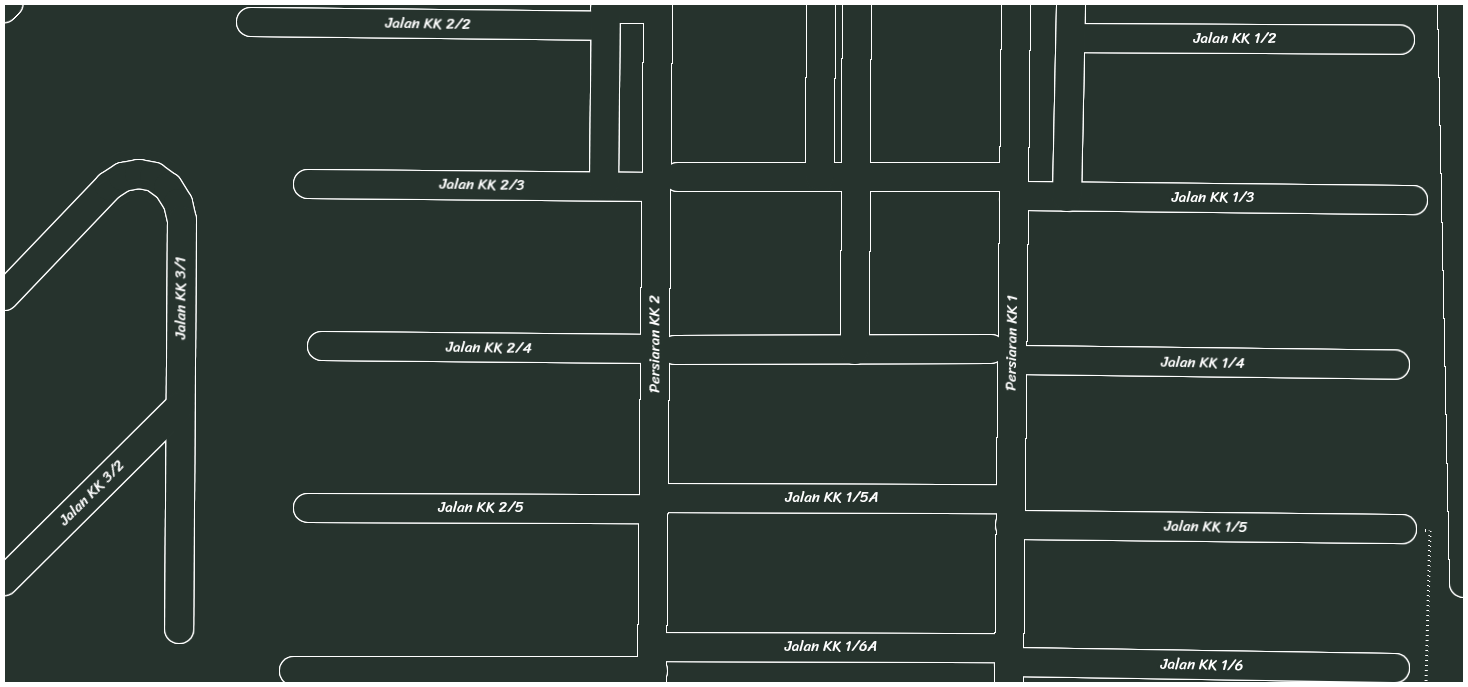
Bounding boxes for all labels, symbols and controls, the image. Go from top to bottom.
street label: Jalan KK 2/2 [385,14,471,34]
street label: Jalan KK 1/2 [1193,30,1277,48]
street label: Jalan KK 2/3 [439,175,525,195]
street label: Jalan KK 1/3 [1172,189,1254,207]
street label: Jalan KK 3/1 [172,257,190,339]
street label: Persiaran KK 2 [646,295,664,393]
street label: Persiaran KK 1 [1002,295,1022,391]
street label: Jalan KK 2/4 [446,338,532,358]
street label: Jalan KK 1/4 [1161,353,1245,373]
street label: Jalan KK 3/2 [56,457,128,529]
street label: Jalan KK 1/5A [785,489,879,507]
street label: Jalan KK 2/5 [438,499,524,517]
street label: Jalan KK 1/5 [1164,517,1248,537]
street label: Jalan KK 1/6A [785,638,877,656]
street label: Jalan KK 1/6 [1160,655,1244,675]

